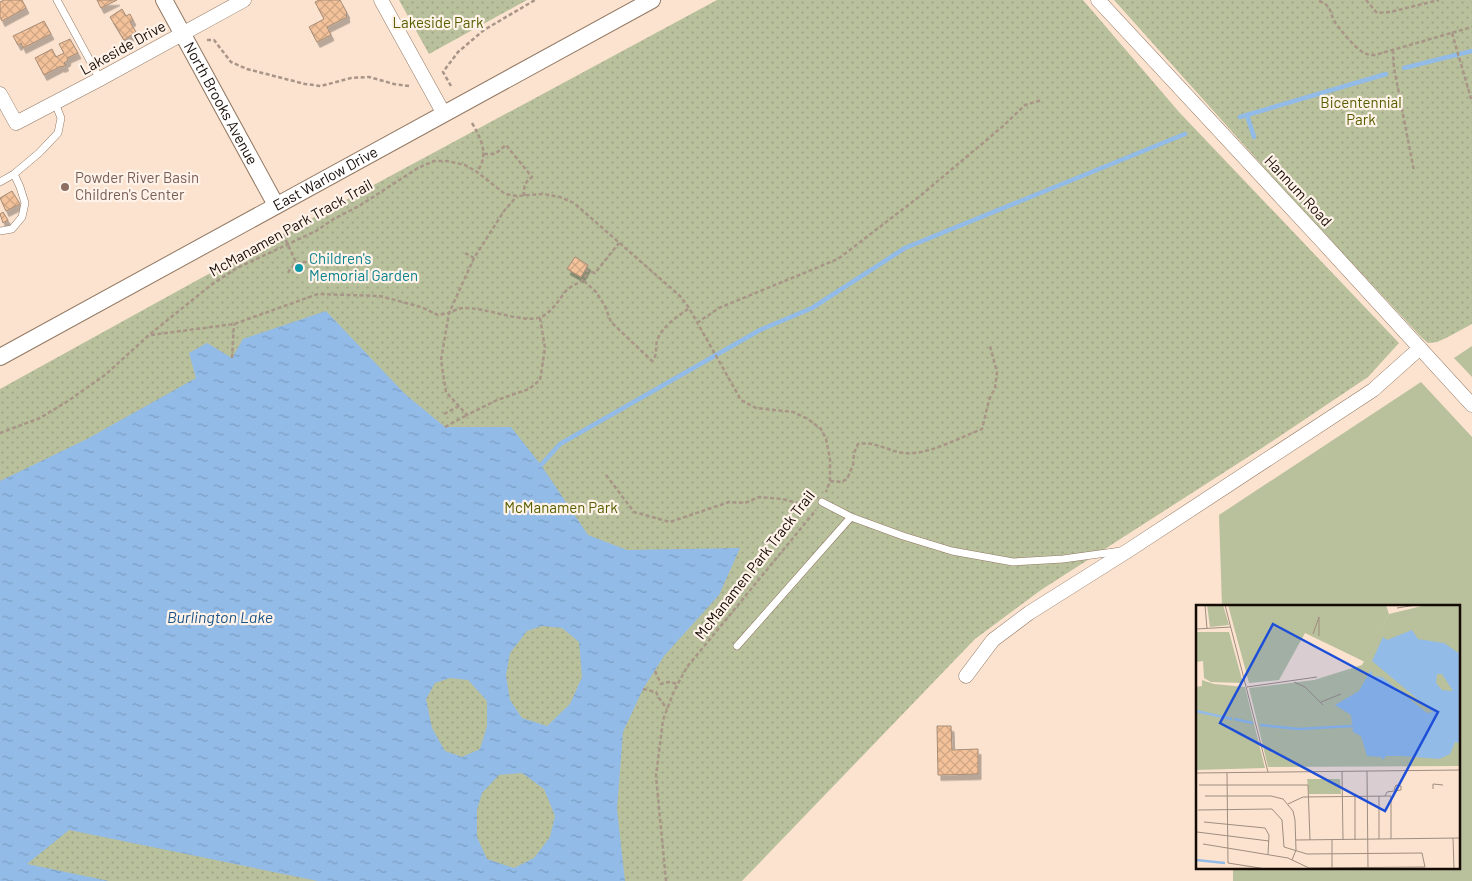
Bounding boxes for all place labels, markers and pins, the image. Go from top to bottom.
place label: Powder River Basin Children's Center [75,168,199,203]
marker: Powder River Basin Children's Center [59,181,71,193]
place label: Children's Memorial Garden [309,249,418,284]
marker: Children's Memorial Garden [293,262,305,274]

